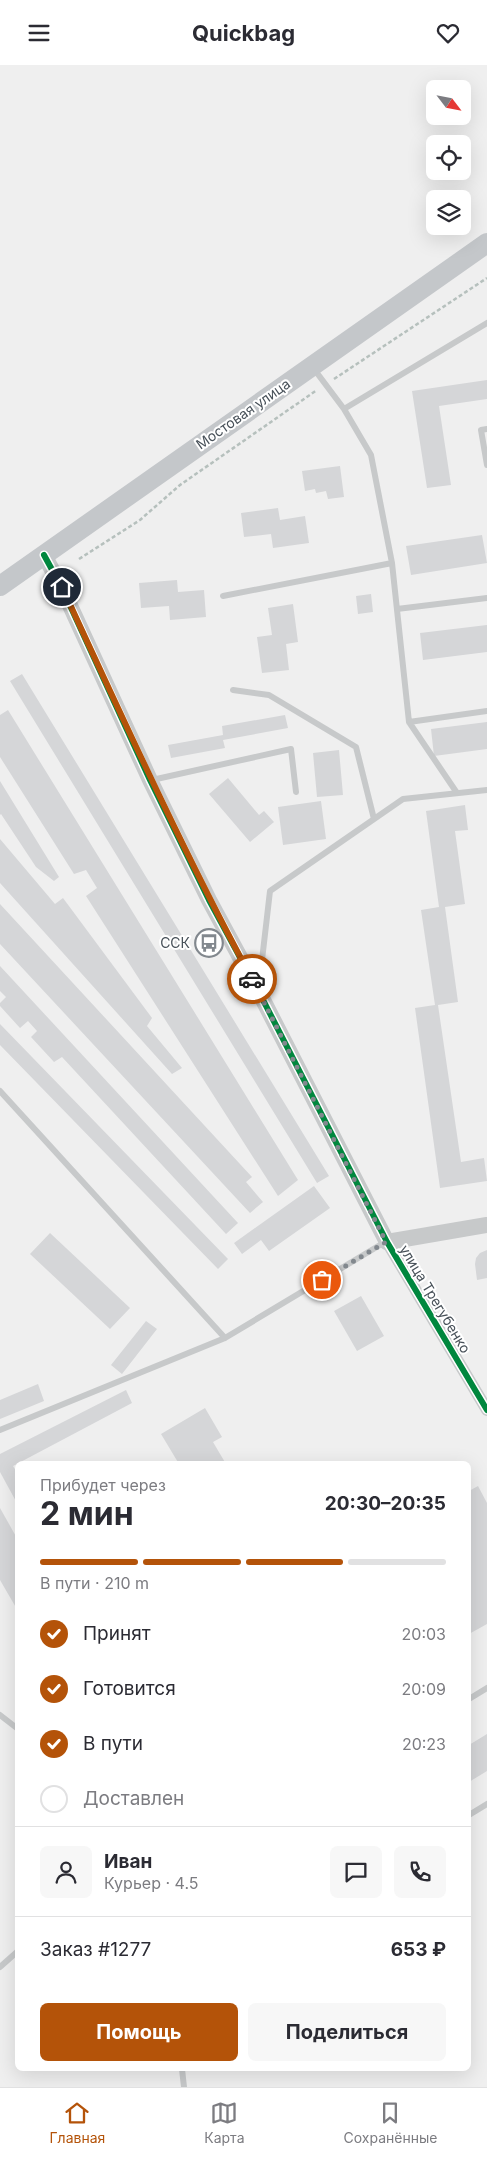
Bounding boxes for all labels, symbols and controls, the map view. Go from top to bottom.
icon: menu [25,19,53,47]
icon: heart [434,19,462,47]
text: Quickbag [192,20,295,46]
north arrow [426,80,471,125]
map controls [426,80,471,235]
button: locate [426,135,471,180]
button: layers [426,190,471,235]
street label: Мостовая улица [192,375,293,452]
pin [41,566,83,608]
icon: home [48,573,76,601]
bus stop icon: ССК [194,928,224,958]
place label: ССК [160,934,191,951]
courier [227,954,277,1004]
icon: car [238,965,266,993]
street label: улица Трегубенко [396,1242,474,1356]
pin [301,1259,343,1301]
icon: bag [308,1266,336,1294]
text: Прибудет через [40,1475,166,1495]
text: 20:30–20:35 [325,1492,446,1515]
text: 2 мин [40,1494,134,1533]
text: В пути · 210 m [40,1573,149,1593]
icon: check [40,1620,68,1648]
text: Принят [83,1622,151,1645]
text: 20:03 [402,1624,446,1644]
icon: check [40,1675,68,1703]
text: Готовится [83,1677,176,1700]
text: 20:09 [402,1679,446,1699]
icon: check [40,1730,68,1758]
text: В пути [83,1732,143,1755]
text: 20:23 [402,1734,446,1754]
text: Доставлен [83,1787,184,1810]
button: person [40,1846,92,1898]
button: chat [330,1846,382,1898]
button: phone [394,1846,446,1898]
text: Иван [104,1850,152,1873]
text: Курьер · 4.5 [104,1873,198,1893]
text: Заказ #1277 [40,1938,151,1961]
text: 653 ₽ [391,1938,446,1961]
button: Помощь [40,2003,238,2061]
button: Поделиться [248,2003,446,2061]
tab: Главная [49,2099,105,2146]
tab: Карта [204,2099,245,2146]
tab: Сохранённые [343,2099,437,2146]

